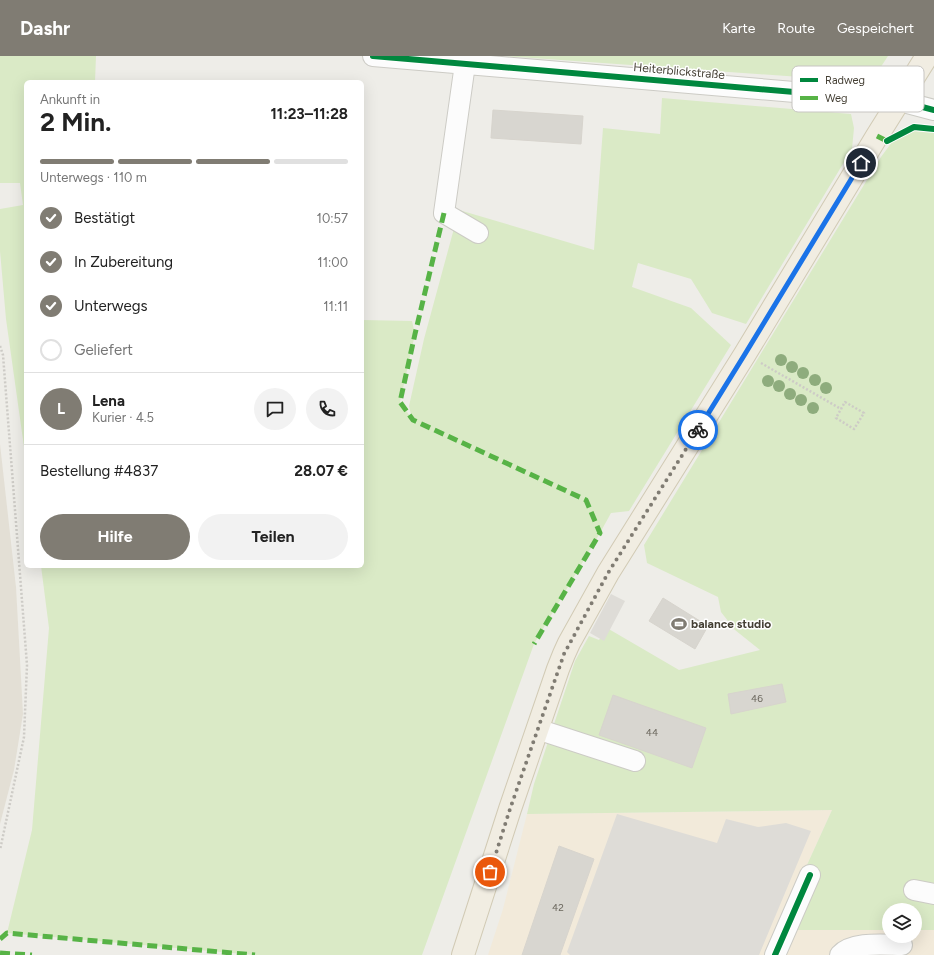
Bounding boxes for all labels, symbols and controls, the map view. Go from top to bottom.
text: Dashr [20,17,70,40]
text: Karte [722,20,755,37]
text: Route [777,20,815,37]
text: Gespeichert [837,20,914,37]
street label: Heiterblickstraße [633,60,726,82]
legend [792,66,924,112]
text: Radweg [825,74,865,87]
text: Ankunft in [40,92,100,107]
text: Weg [825,92,848,105]
text: 11:23–11:28 [271,105,348,123]
text: 2 Min. [40,106,112,138]
pin [844,146,878,180]
icon: home [850,152,872,174]
text: Unterwegs · 110 m [40,170,147,185]
icon: check [40,207,62,229]
text: Bestätigt [74,209,135,227]
text: 10:57 [317,211,348,226]
icon: check [40,251,62,273]
text: In Zubereitung [74,253,173,271]
text: 11:00 [317,255,348,270]
icon: check [40,295,62,317]
text: Unterwegs [74,297,147,315]
text: 11:11 [323,299,348,314]
text: Geliefert [74,341,133,359]
button: chat [254,388,296,430]
button: phone [306,388,348,430]
text: Lena [92,392,125,410]
text: L [57,400,65,418]
text: Kurier · 4.5 [92,410,154,425]
courier [678,410,718,450]
icon: bike [687,419,709,441]
text: Bestellung #4837 [40,462,158,480]
text: 28.07 € [294,462,348,480]
button: Hilfe [40,514,190,560]
button: Teilen [198,514,348,560]
sports icon: balance studio [670,615,688,633]
place label: balance studio [691,617,771,631]
house number: 46 [751,692,763,705]
house number: 44 [646,726,658,739]
pin [473,855,507,889]
icon: bag [479,861,501,883]
house number: 42 [552,901,564,914]
map controls [882,903,922,943]
button: layers [882,903,922,943]

